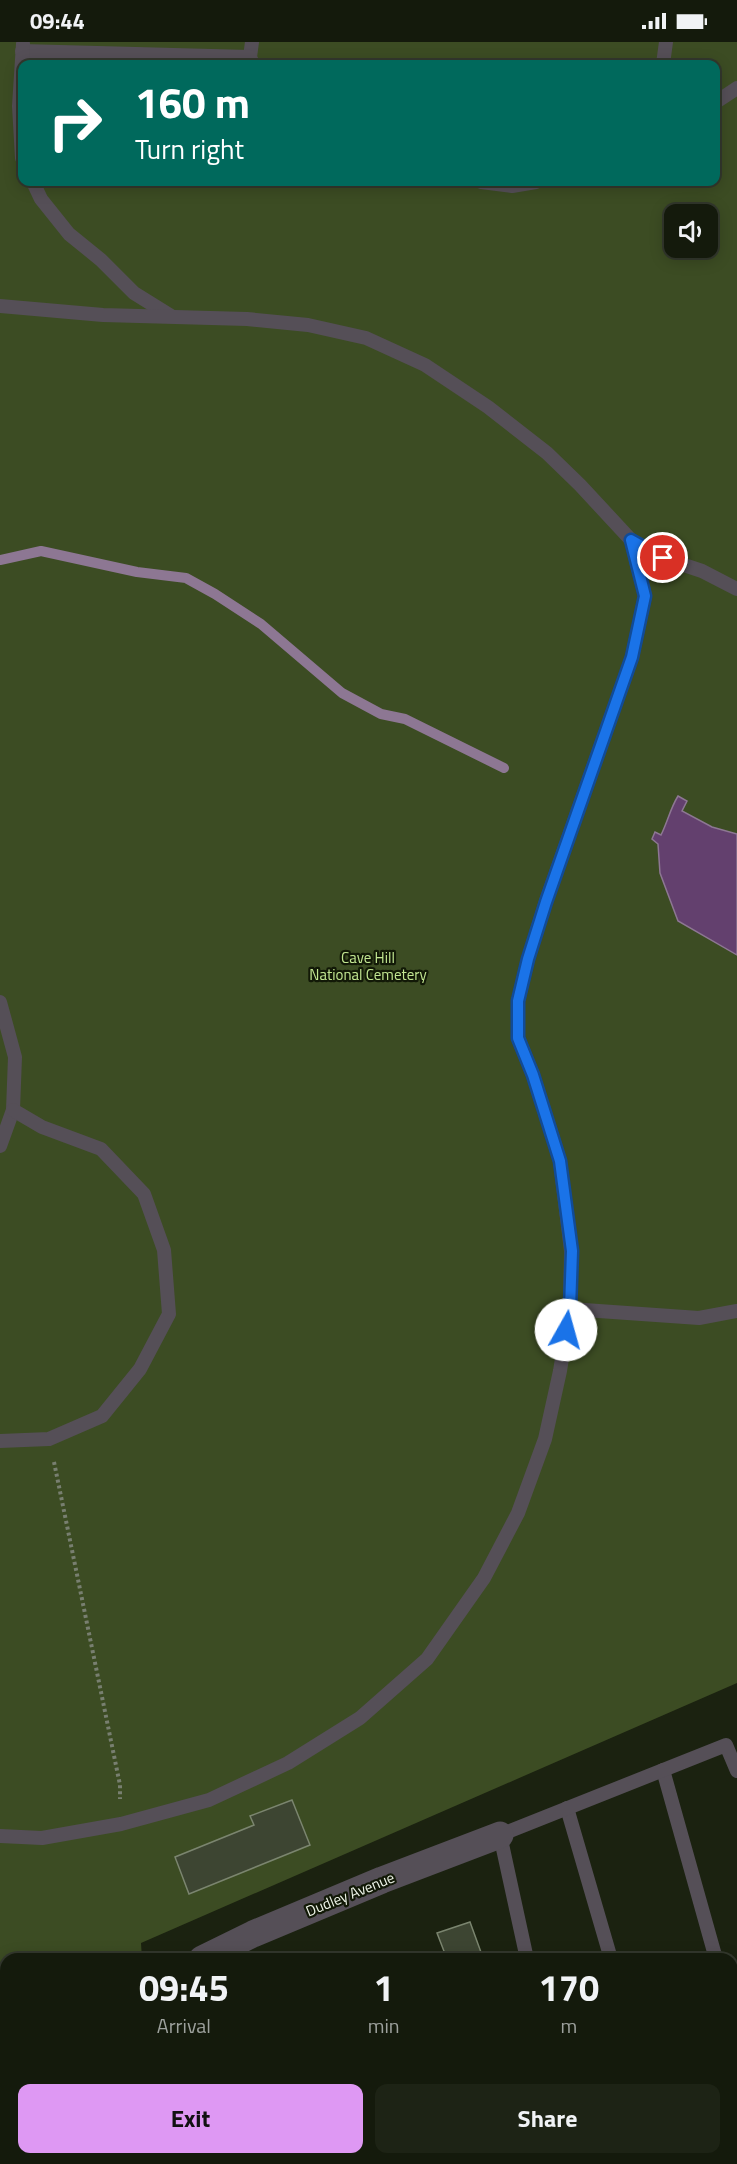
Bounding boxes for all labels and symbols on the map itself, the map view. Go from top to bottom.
pin [637,532,688,583]
park label: Cave Hill National Cemetery [309,946,427,986]
position arrow [534,1298,598,1362]
street label: Dudley Avenue [302,1866,398,1922]

